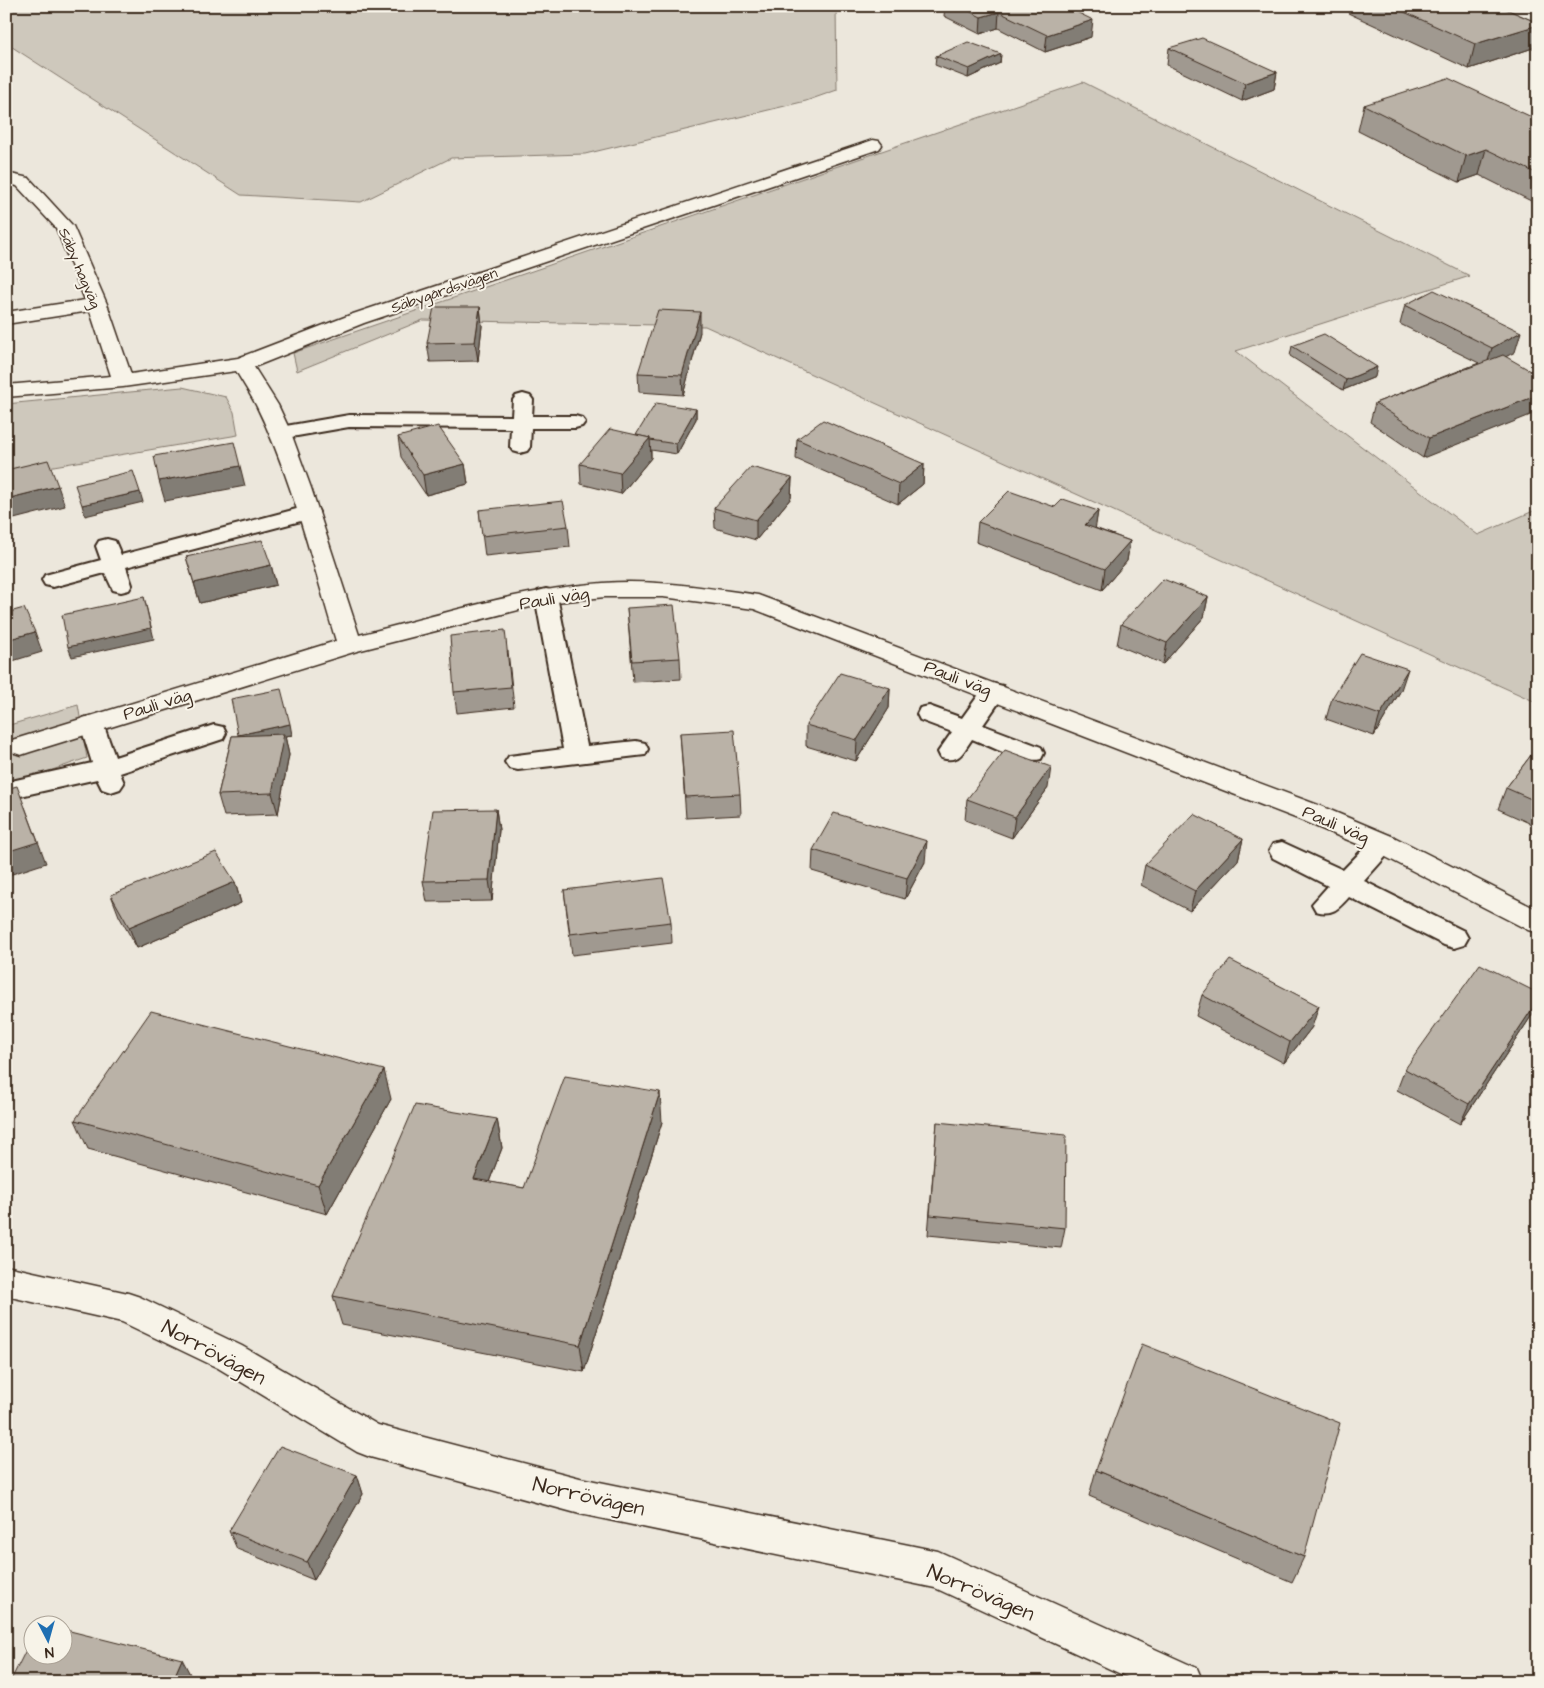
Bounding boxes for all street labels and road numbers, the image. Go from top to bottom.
street label: Säby hagväg [52,225,106,312]
street label: Säbygårdsvägen [388,262,501,320]
street label: Pauli väg [517,581,591,617]
street label: Pauli väg [920,654,995,704]
street label: Pauli väg [120,682,195,728]
street label: Pauli väg [1298,799,1373,851]
street label: Norrövägen [156,1313,271,1394]
street label: Norrövägen [530,1470,648,1525]
street label: Norrövägen [922,1557,1039,1630]

